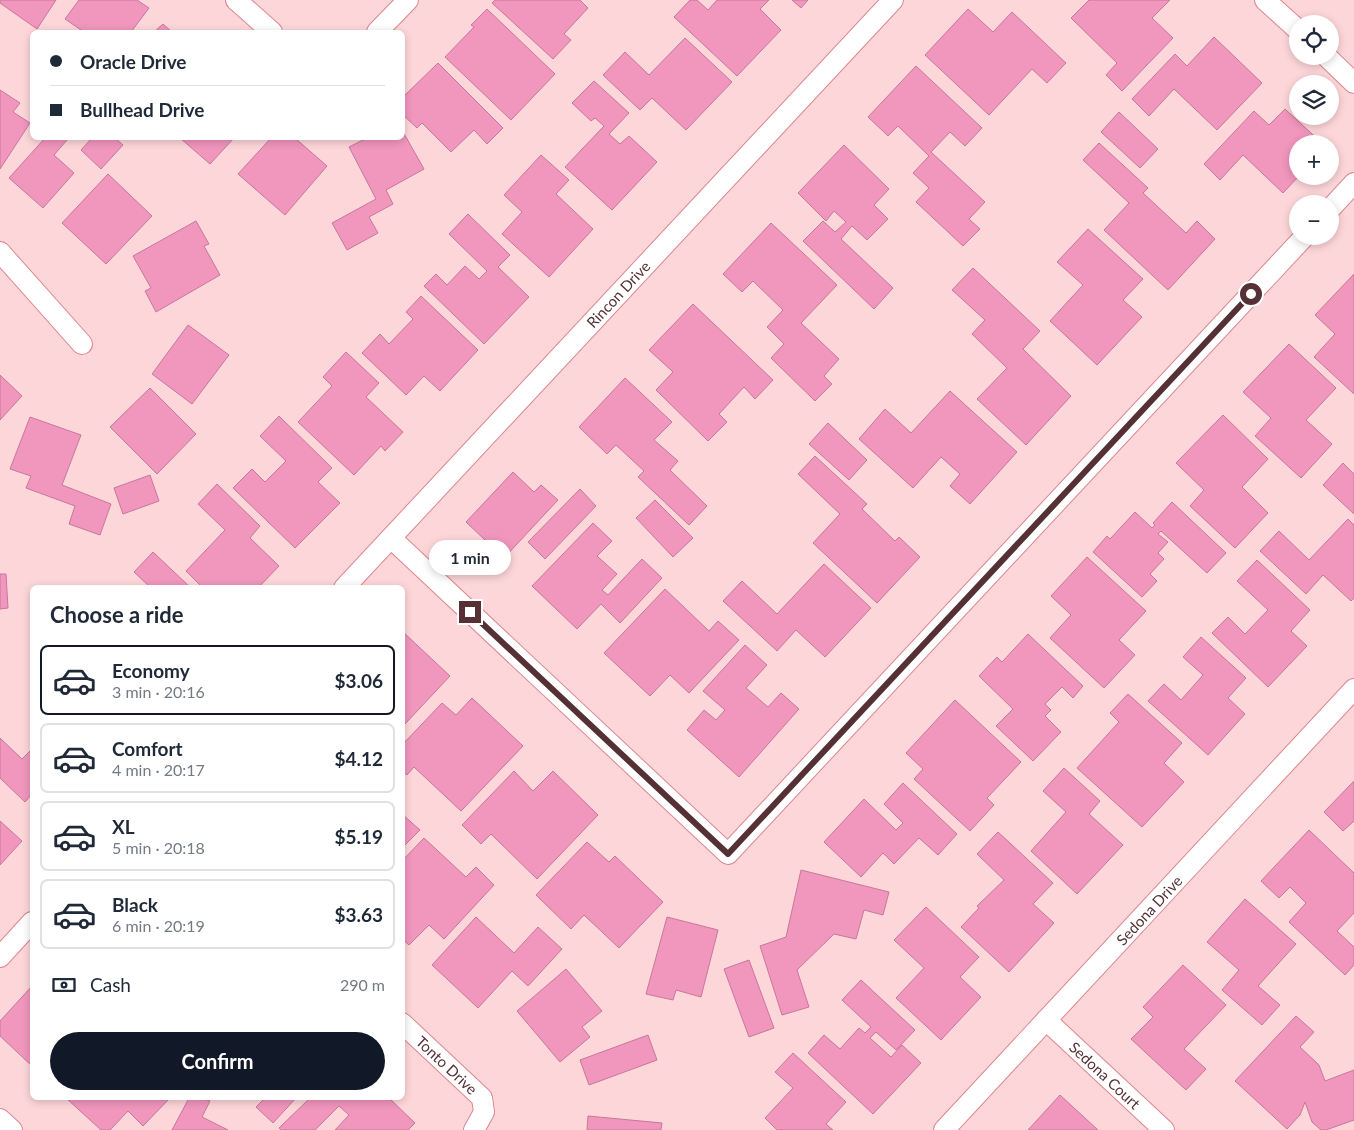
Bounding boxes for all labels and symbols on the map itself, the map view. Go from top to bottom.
street label: Rincon Drive [583,257,654,331]
route start [1240,283,1262,305]
callout: 1 min [429,540,511,574]
route end [459,601,481,623]
street label: Sedona Drive [1112,871,1186,948]
street label: Tonto Drive [413,1032,481,1098]
street label: Sedona Court [1066,1038,1145,1113]

